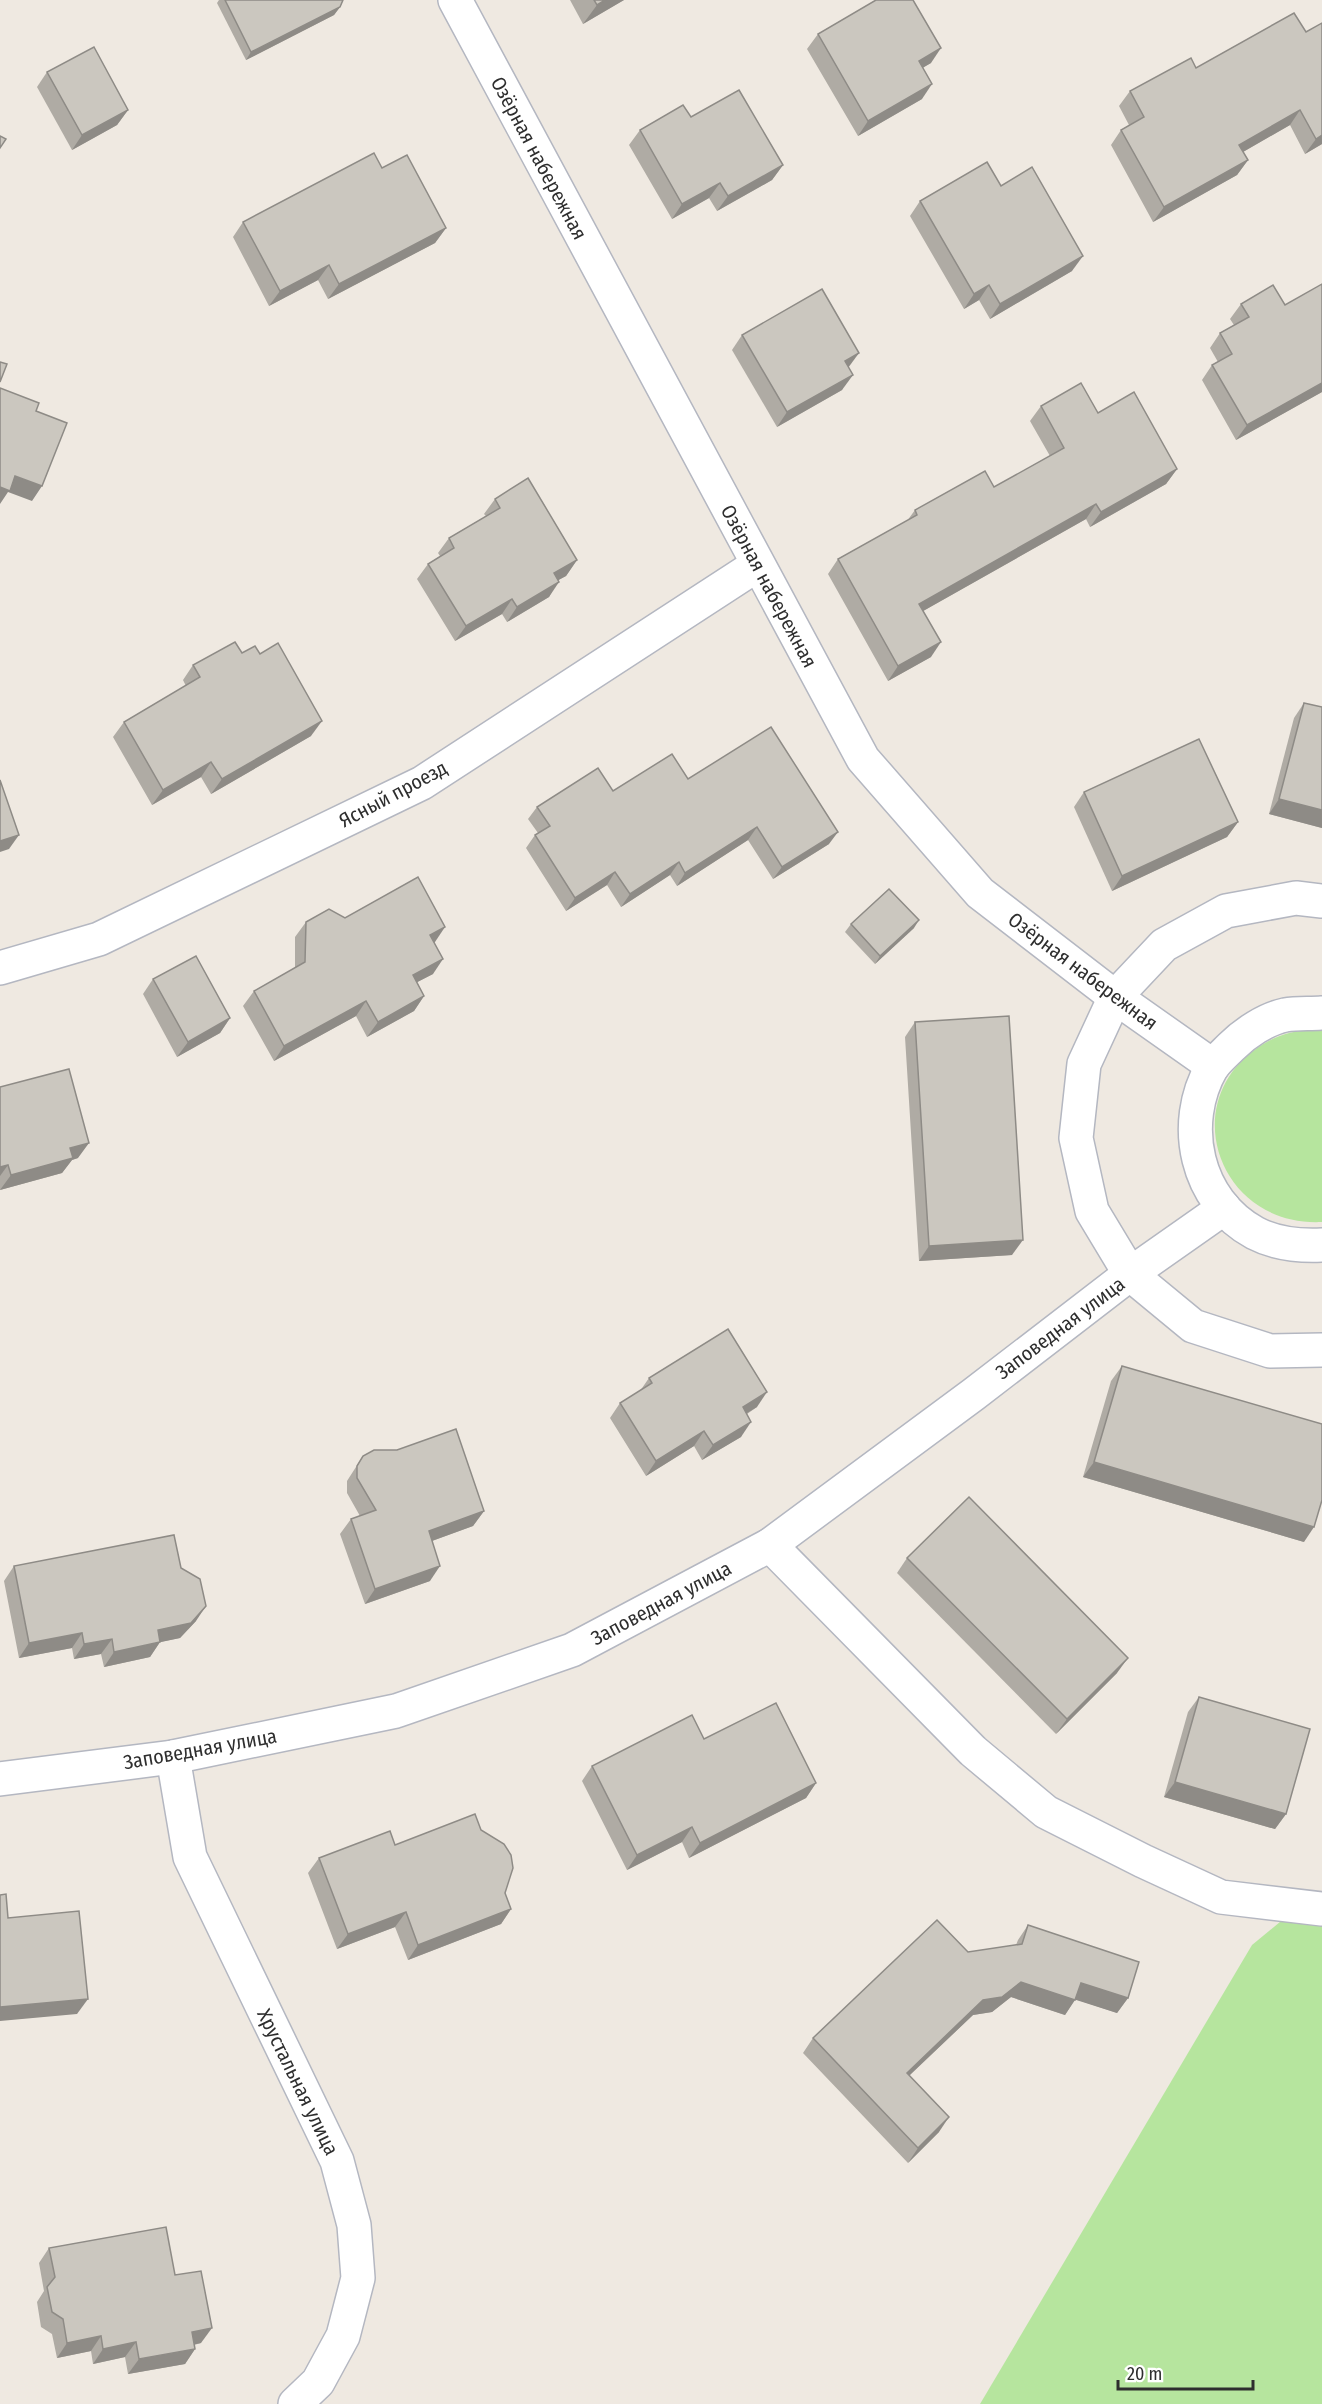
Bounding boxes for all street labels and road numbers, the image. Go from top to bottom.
street label: Озёрная набережная [486,72,592,244]
street label: Озёрная набережная [716,500,822,672]
street label: Ясный проезд [335,756,451,832]
street label: Озёрная набережная [1004,907,1162,1035]
street label: Заповедная улица [991,1272,1129,1384]
street label: Заповедная улица [587,1556,735,1650]
street label: Заповедная улица [121,1724,279,1774]
street label: Хрустальная улица [252,2005,344,2159]

